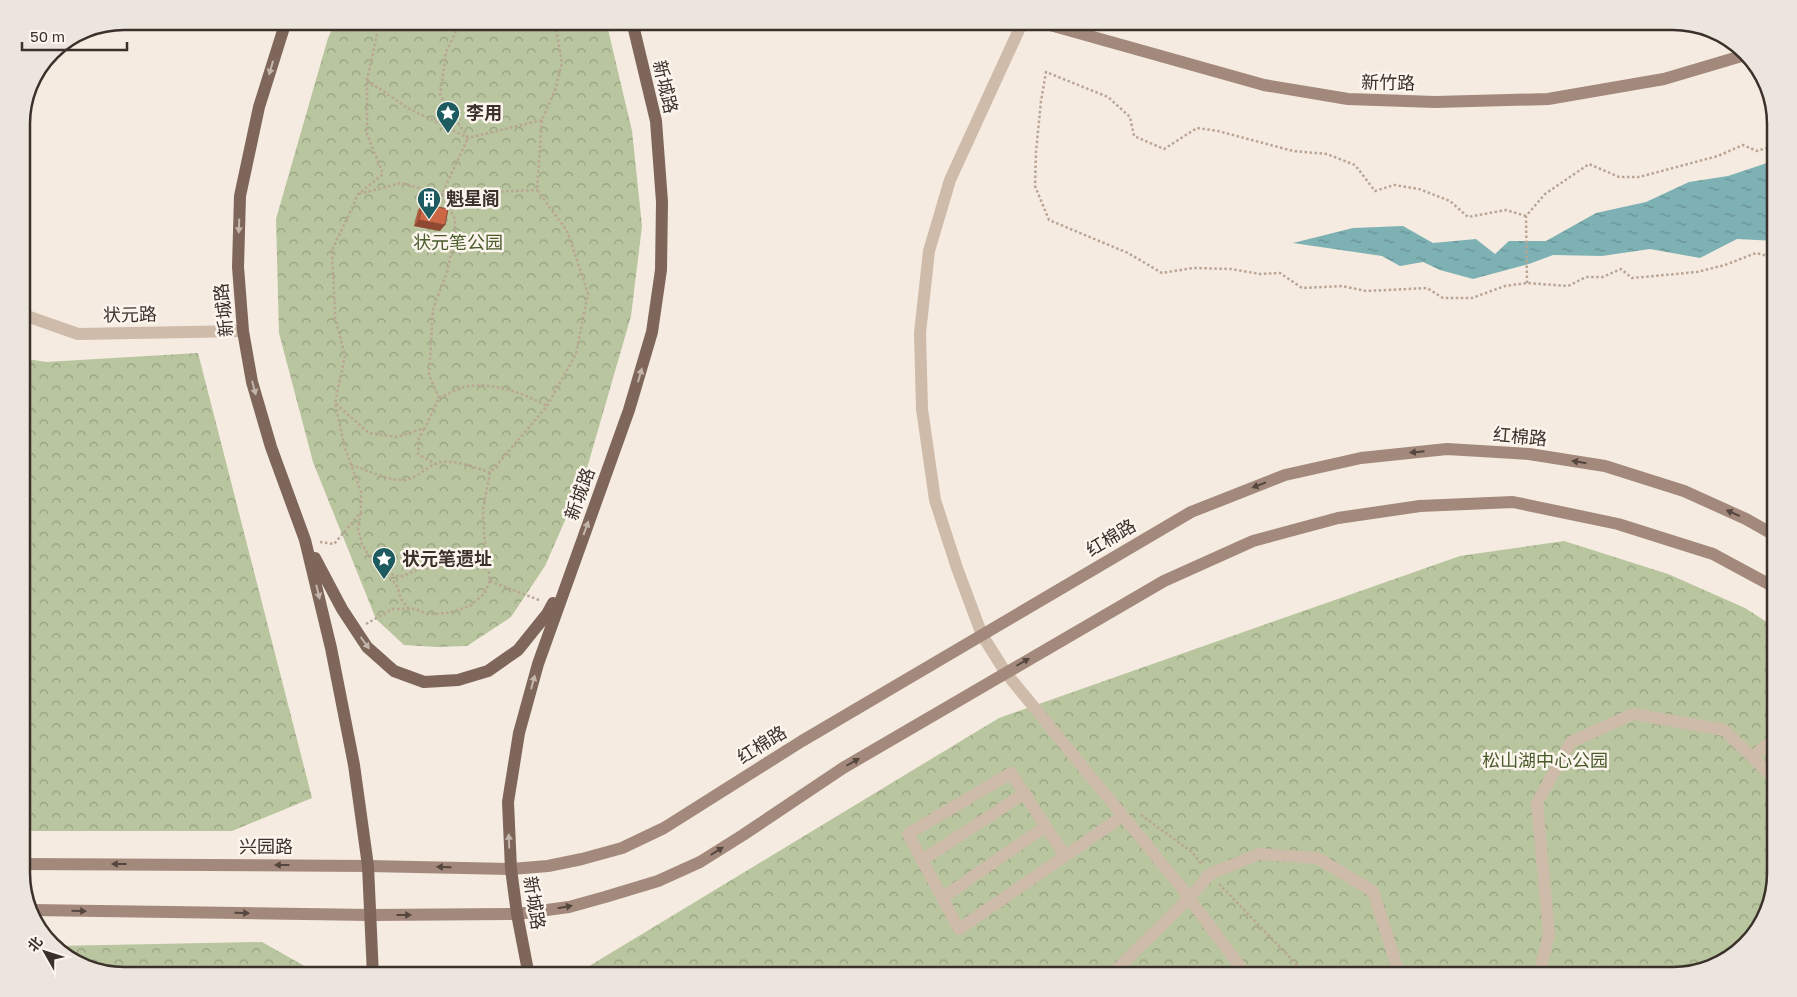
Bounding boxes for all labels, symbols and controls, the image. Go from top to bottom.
scale bar [22,20,128,52]
text: 50 m [30,27,65,45]
street label: 新城路 [649,58,683,116]
one-way arrow [266,60,274,75]
street label: 新竹路 [1361,71,1415,93]
place icon: 李用 [435,100,461,134]
place label: 李用 [466,101,502,123]
building icon: 魁星阁 [416,186,442,220]
place label: 魁星阁 [446,187,500,209]
one-way arrow [235,219,243,235]
park label: 状元笔公园 [413,231,503,253]
street label: 新城路 [209,282,237,338]
street label: 状元路 [103,303,157,325]
one-way arrow [636,367,644,382]
one-way arrow [250,380,258,395]
street label: 红棉路 [1492,423,1548,449]
one-way arrow [1409,448,1425,456]
one-way arrow [1571,458,1587,466]
street label: 新城路 [559,465,599,523]
one-way arrow [1251,481,1266,489]
one-way arrow [1726,509,1740,517]
street label: 红棉路 [1082,514,1139,560]
one-way arrow [582,520,590,535]
place icon: 状元笔遗址 [371,546,397,580]
place label: 状元笔遗址 [402,547,492,569]
one-way arrow [314,585,322,600]
one-way arrow [360,636,370,650]
one-way arrow [1017,658,1030,667]
one-way arrow [530,674,538,689]
street label: 红棉路 [733,721,790,768]
park label: 松山湖中心公园 [1482,749,1608,771]
one-way arrow [846,758,859,767]
one-way arrow [505,833,513,849]
street label: 兴园路 [239,835,293,857]
one-way arrow [711,847,724,856]
one-way arrow [111,860,127,868]
one-way arrow [274,861,290,869]
one-way arrow [436,863,452,871]
street label: 新城路 [520,874,550,931]
one-way arrow [558,903,574,911]
one-way arrow [72,907,88,915]
one-way arrow [234,909,250,917]
one-way arrow [397,911,413,919]
north arrow [20,927,70,977]
text: 北 [23,933,46,954]

